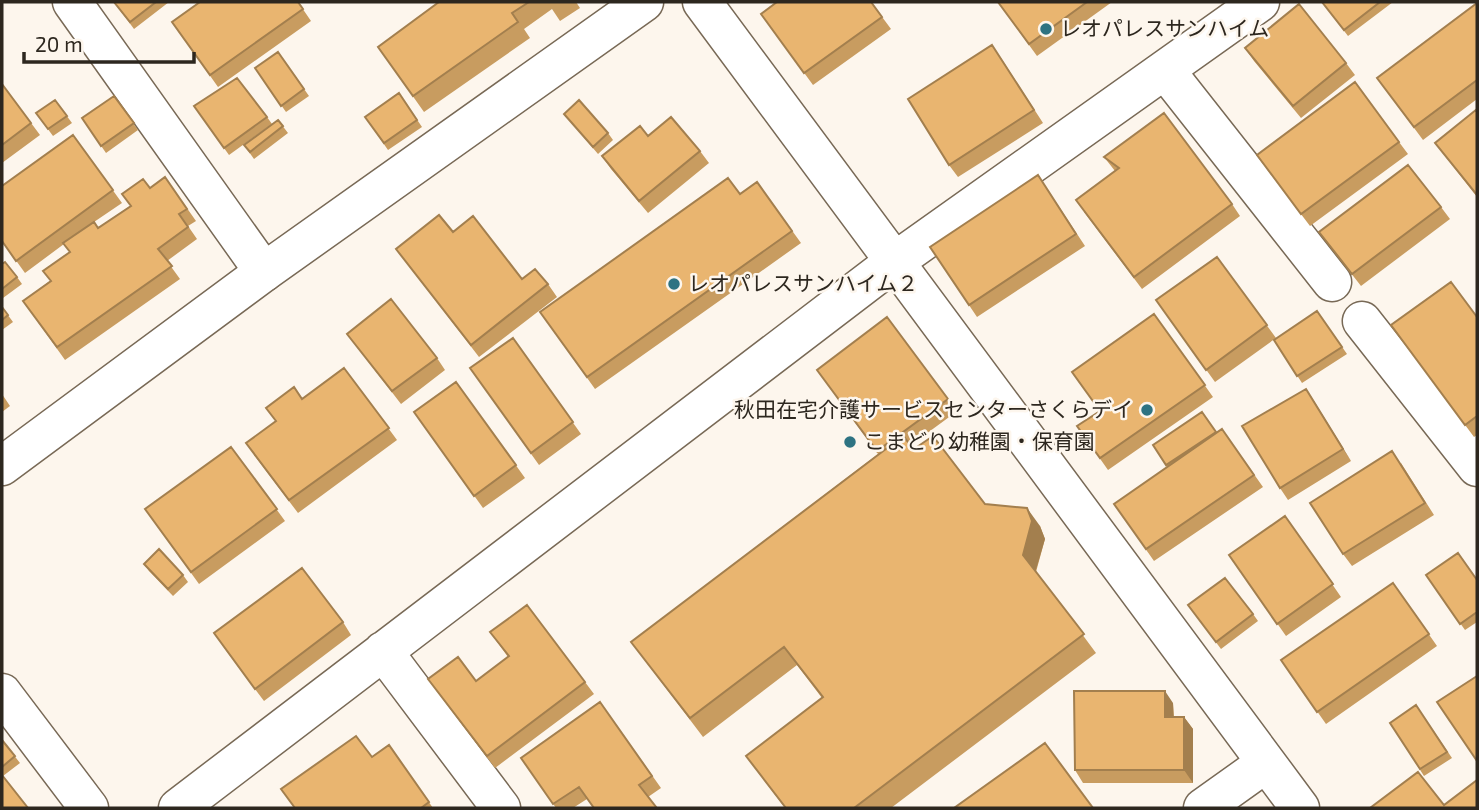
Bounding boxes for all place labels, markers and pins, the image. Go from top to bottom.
place label: レオパレスサンハイム [1060,15,1269,40]
marker: レオパレスサンハイム [1038,21,1054,37]
place label: レオパレスサンハイム２ [688,270,918,295]
marker: レオパレスサンハイム２ [666,276,682,292]
place label: 秋田在宅介護サービスセンターさくらデイ [734,396,1133,421]
marker: 秋田在宅介護サービスセンターさくらデイ [1139,402,1155,418]
place label: こまどり幼稚園・保育園 [864,428,1095,453]
marker: こまどり幼稚園・保育園 [842,434,858,450]

